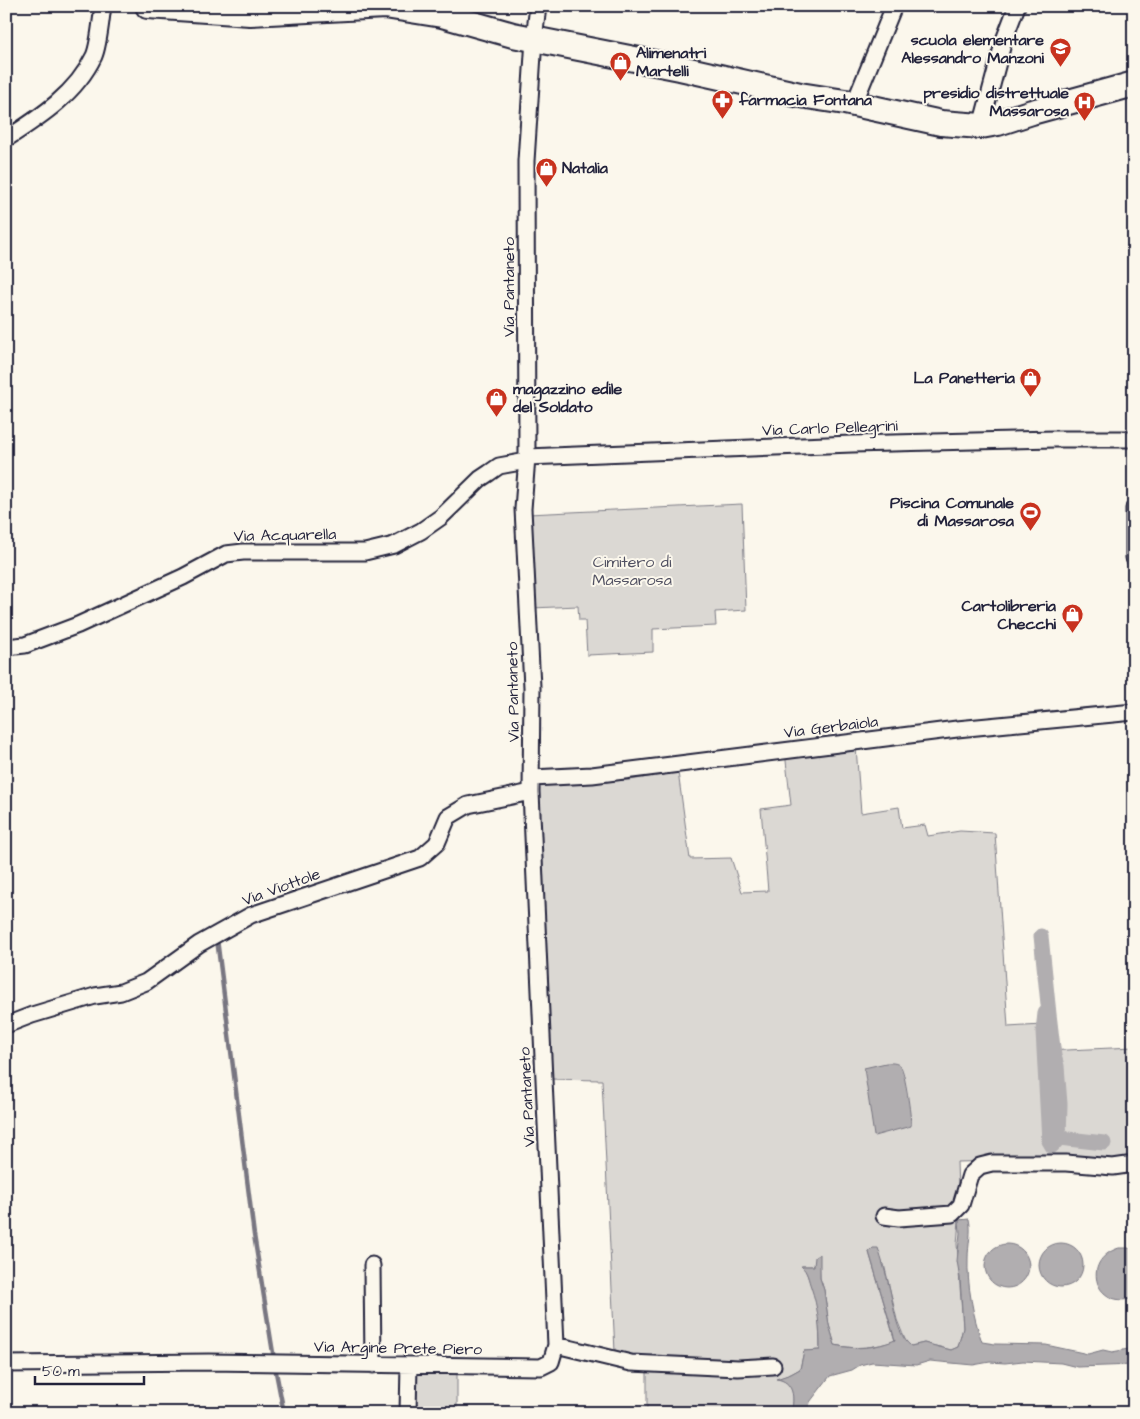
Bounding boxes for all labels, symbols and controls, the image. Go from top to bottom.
place label: scuola elementare Alessandro Manzoni [901,29,1045,69]
school or university icon: scuola elementare Alessandro Manzoni [1048,37,1072,68]
place label: Alimenatri Martelli [636,42,707,82]
shop icon: Alimenatri Martelli [608,50,632,81]
place label: presidio distrettuale Massarosa [923,82,1070,122]
pharmacy icon: farmacia Fontana [711,88,735,119]
place label: farmacia Fontana [738,89,873,111]
hospital icon: presidio distrettuale Massarosa [1073,90,1097,121]
shop icon: Natalia [534,156,558,187]
place label: Natalia [562,157,609,179]
street label: Via Pantaneto [498,237,520,337]
shop icon: La Panetteria [1019,366,1043,397]
place label: La Panetteria [913,367,1016,389]
place label: magazzino edile del Soldato [512,378,622,418]
shop icon: magazzino edile del Soldato [485,386,509,417]
street label: Via Carlo Pellegrini [762,415,899,442]
place label: Piscina Comunale di Massarosa [890,492,1015,532]
sports icon: Piscina Comunale di Massarosa [1018,500,1042,531]
street label: Via Acquarella [234,523,336,547]
park label: Cimitero di Massarosa [592,551,672,591]
place label: Cartolibreria Checchi [961,595,1057,635]
shop icon: Cartolibreria Checchi [1060,603,1084,634]
street label: Via Pantaneto [501,642,525,742]
street label: Via Gerbaiola [783,710,879,744]
street label: Via Viottole [239,863,323,911]
street label: Via Pantaneto [513,1046,541,1148]
street label: Via Argine Prete Piero [314,1336,482,1361]
scale bar [35,1354,144,1386]
text: 50 m [42,1361,80,1382]

